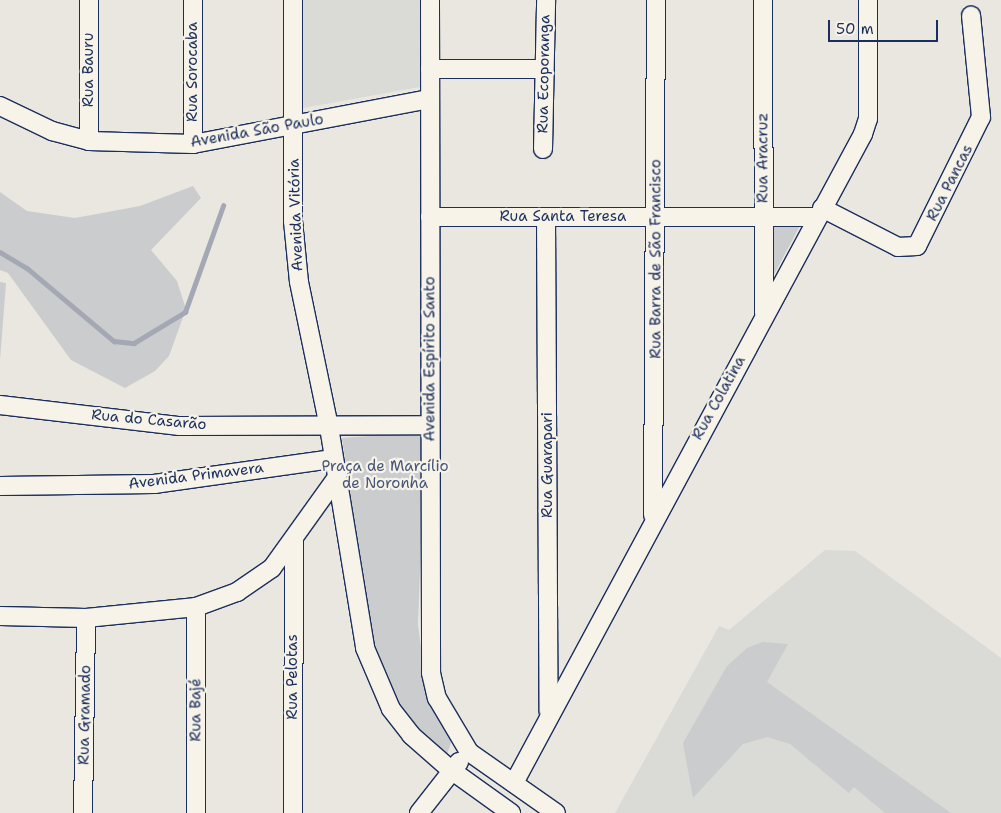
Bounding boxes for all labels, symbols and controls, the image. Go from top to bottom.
scale bar [831,10,941,42]
street label: Rua Ecoporanga [534,15,554,133]
text: 50 m [836,19,874,39]
street label: Rua Sorocaba [184,22,202,122]
street label: Rua Bauru [80,33,98,107]
street label: Avenida São Paulo [189,110,325,152]
street label: Rua Aracruz [754,113,772,203]
street label: Rua Pancas [923,142,977,224]
street label: Avenida Vitória [285,158,307,272]
street label: Rua Barra de São Francisco [647,159,665,359]
street label: Rua Santa Teresa [500,208,626,226]
street label: Avenida Espírito Santo [421,277,439,441]
street label: Rua Colatina [689,353,749,443]
street label: Rua do Casarão [91,406,207,434]
street label: Rua Guarapari [539,412,557,518]
park label: Praça de Marcílio de Noronha [321,457,449,492]
street label: Avenida Primavera [127,459,265,493]
street label: Rua Pelotas [284,634,302,720]
street label: Rua Gramado [75,665,95,765]
street label: Rua Bajé [187,678,205,742]

